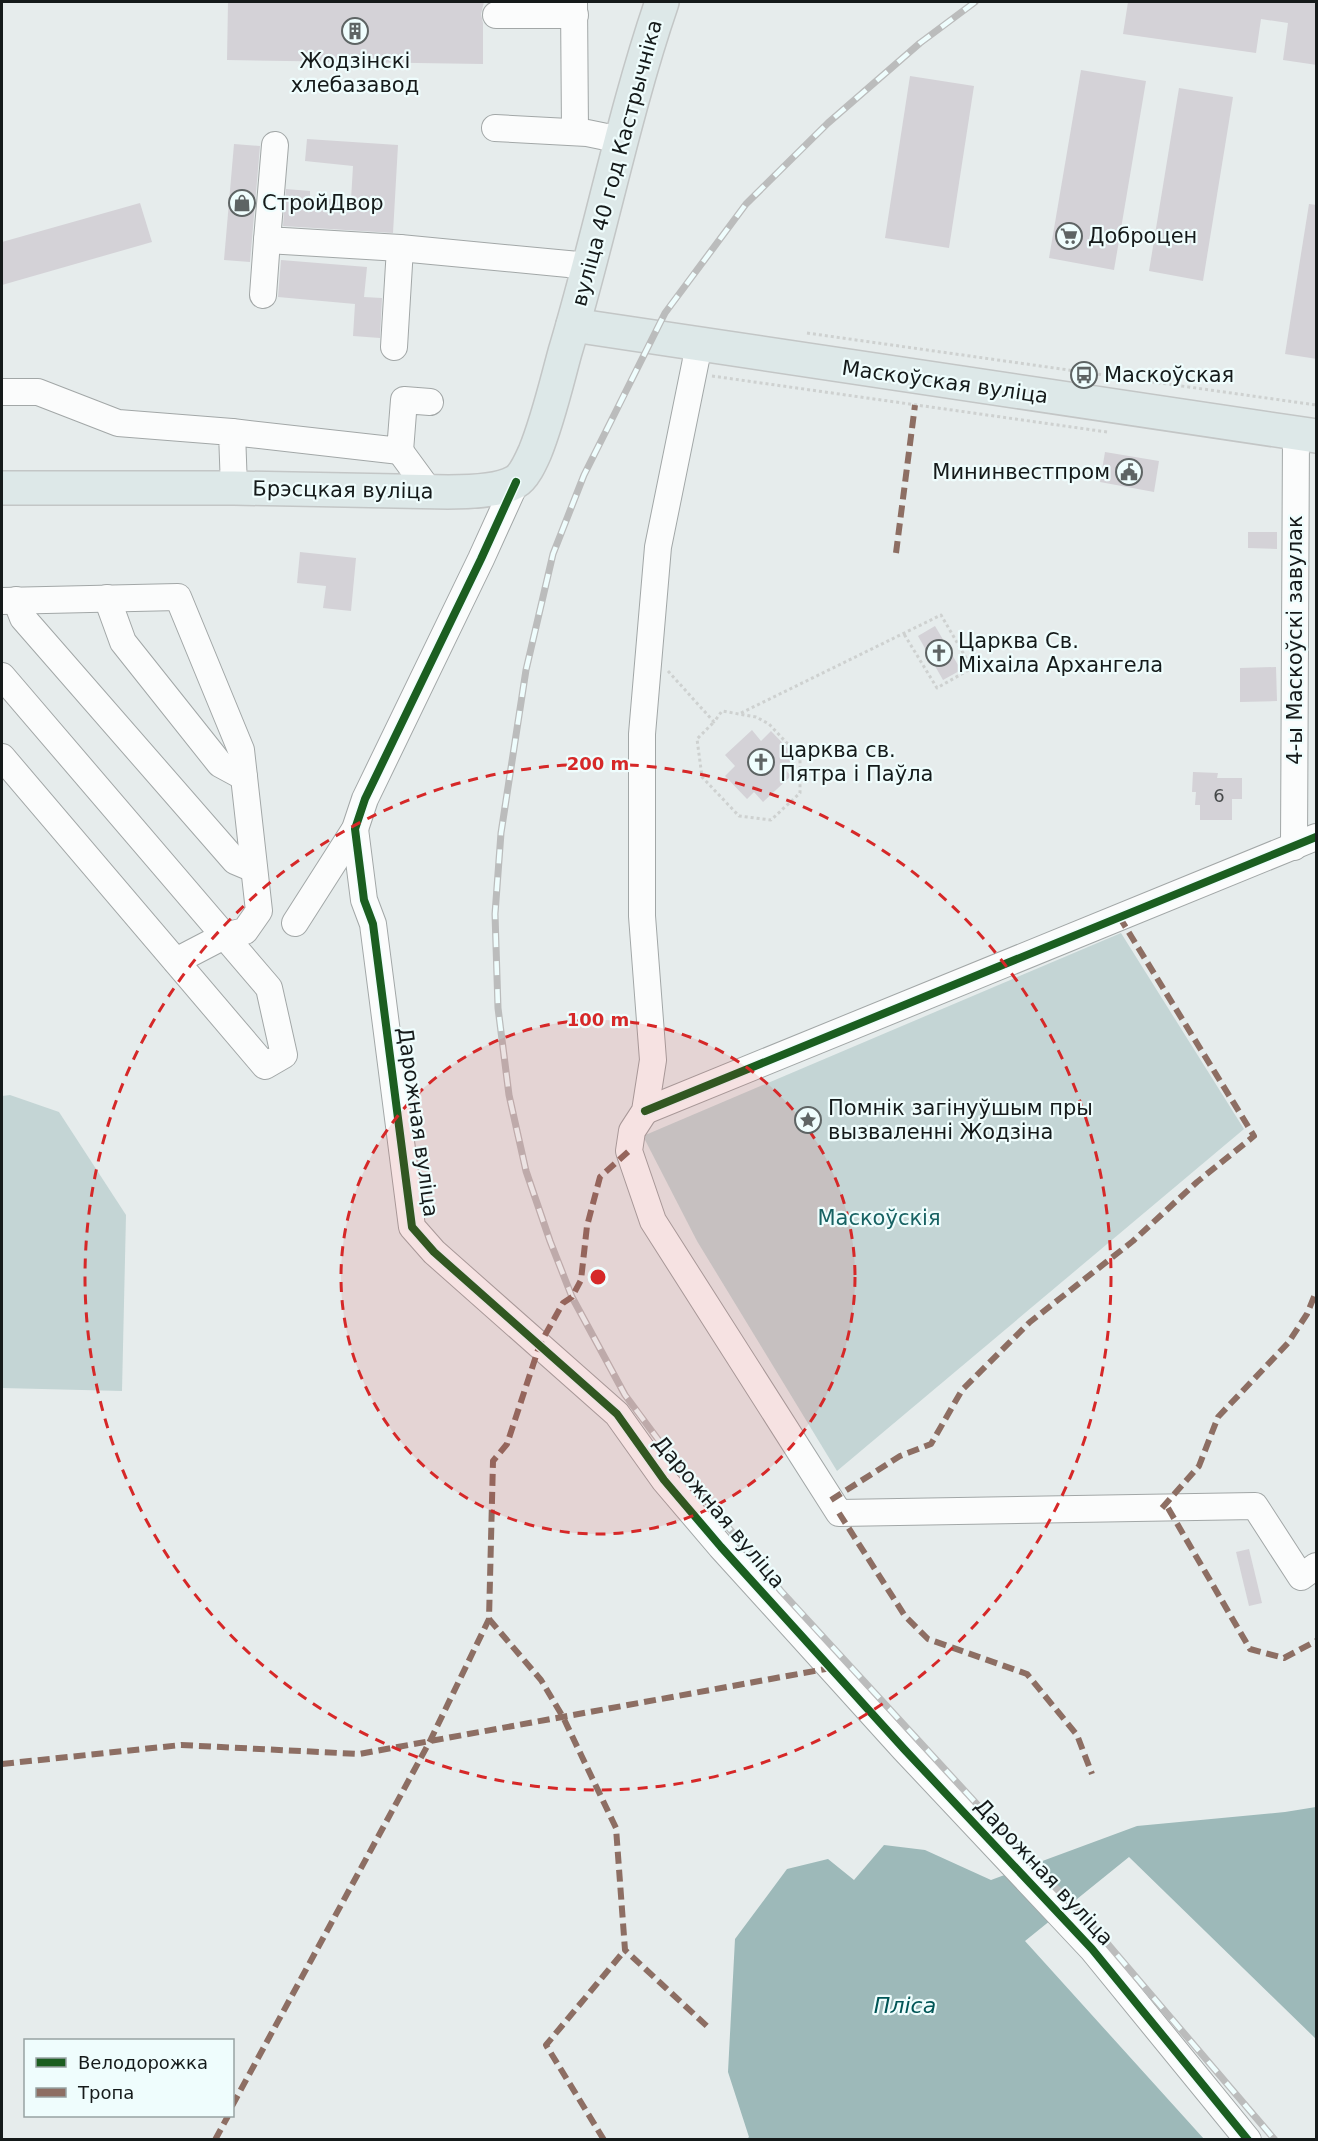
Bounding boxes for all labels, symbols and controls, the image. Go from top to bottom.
building icon: Жодзінскі хлебазавод [340,16,370,46]
street label: вуліца 40 год Кастрычніка [567,17,667,309]
place label: Жодзінскі хлебазавод [291,49,419,97]
shop icon: СтройДвор [227,188,257,218]
place label: СтройДвор [262,191,384,215]
supermarket icon: Доброцен [1054,221,1084,251]
place label: Доброцен [1088,224,1197,248]
street label: Маскоўская вуліца [840,356,1050,408]
bus stop icon: Маскоўская [1069,360,1099,390]
place label: Маскоўская [1104,363,1234,387]
public building icon: Мининвестпром [1114,457,1144,487]
place label: Мининвестпром [932,460,1110,484]
street label: Брэсцкая вуліца [252,476,434,504]
street label: 4-ы Маскоўскі завулак [1283,515,1307,765]
place label: Царква Св. Міхаіла Архангела [958,629,1163,677]
church icon: Царква Св. Міхаіла Архангела [924,638,954,668]
place label: царква св. Пятра і Паўла [780,738,933,786]
church icon: царква св. Пятра і Паўла [746,747,776,777]
text: 200 m [567,753,629,774]
house number: 6 [1213,785,1225,806]
text: 100 m [567,1009,629,1030]
street label: Дарожная вуліца [393,1026,443,1218]
place label: Помнік загінуўшым пры вызваленні Жодзіна [828,1096,1093,1144]
place icon: Помнік загінуўшым пры вызваленні Жодзіна [793,1105,823,1135]
park label: Маскоўскія [817,1206,941,1230]
centre of rings [588,1267,608,1287]
street label: Дарожная вуліца [648,1431,790,1593]
street label: Дарожная вуліца [970,1794,1118,1950]
water label: Пліса [874,1993,936,2018]
legend [24,2039,234,2117]
text: Велодорожка [78,2052,208,2073]
text: Тропа [77,2082,134,2103]

